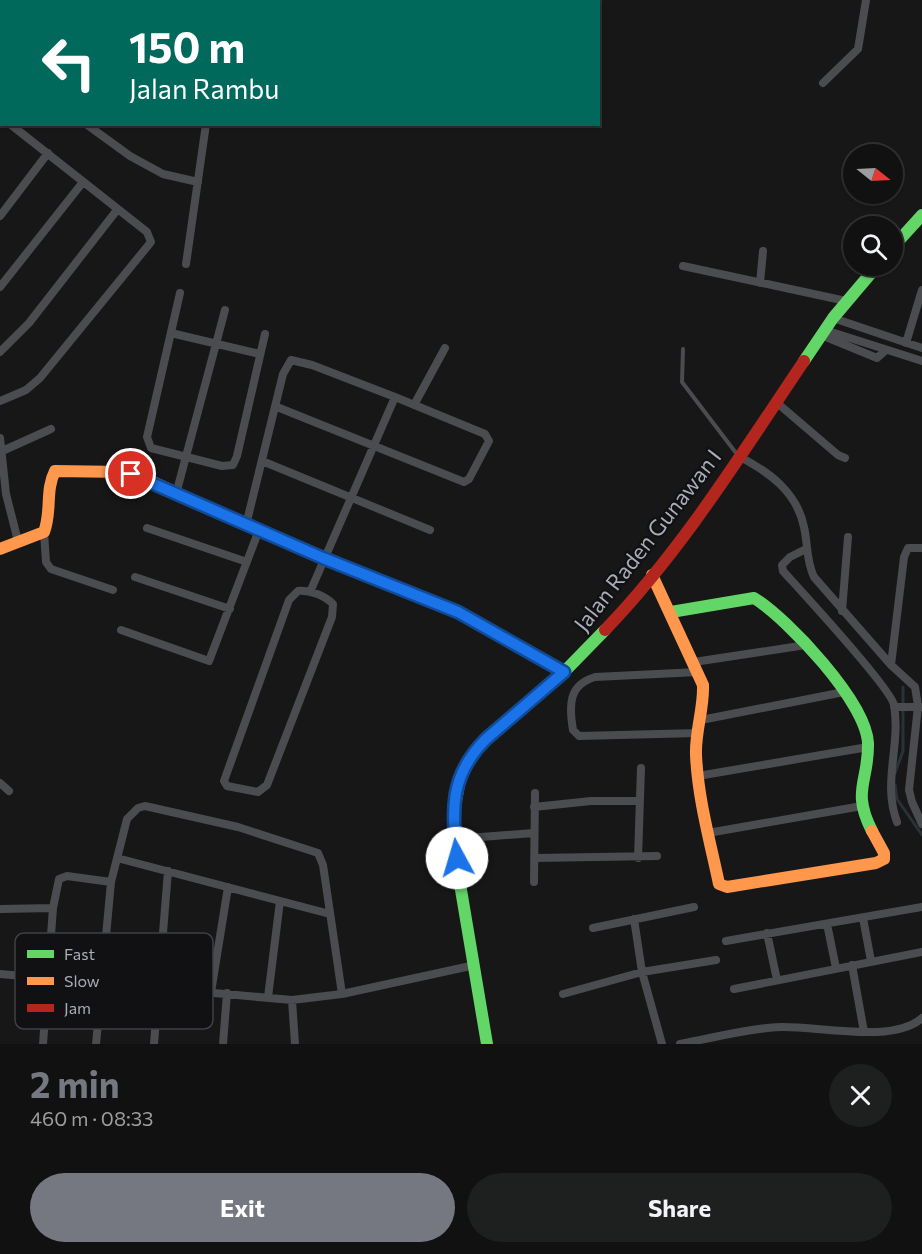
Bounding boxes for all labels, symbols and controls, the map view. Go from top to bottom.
text: 150 m [129,20,245,72]
icon: left [30,24,108,102]
text: Jalan Rambu [129,72,279,105]
north arrow [843,144,903,204]
map controls [843,144,903,276]
button: search [843,216,903,276]
street label: Jalan Raden Gunawan I [568,444,726,636]
pin [105,448,156,499]
icon: arrive [114,457,147,490]
position arrow [425,826,489,890]
legend [15,933,213,1029]
text: Fast [64,944,95,963]
text: Slow [64,971,100,990]
text: Jam [64,998,91,1017]
text: 2 min [30,1061,120,1105]
button: close [829,1064,892,1127]
text: 460 m · 08:33 [30,1106,154,1130]
button: Exit [30,1173,455,1242]
button: Share [467,1173,892,1242]

